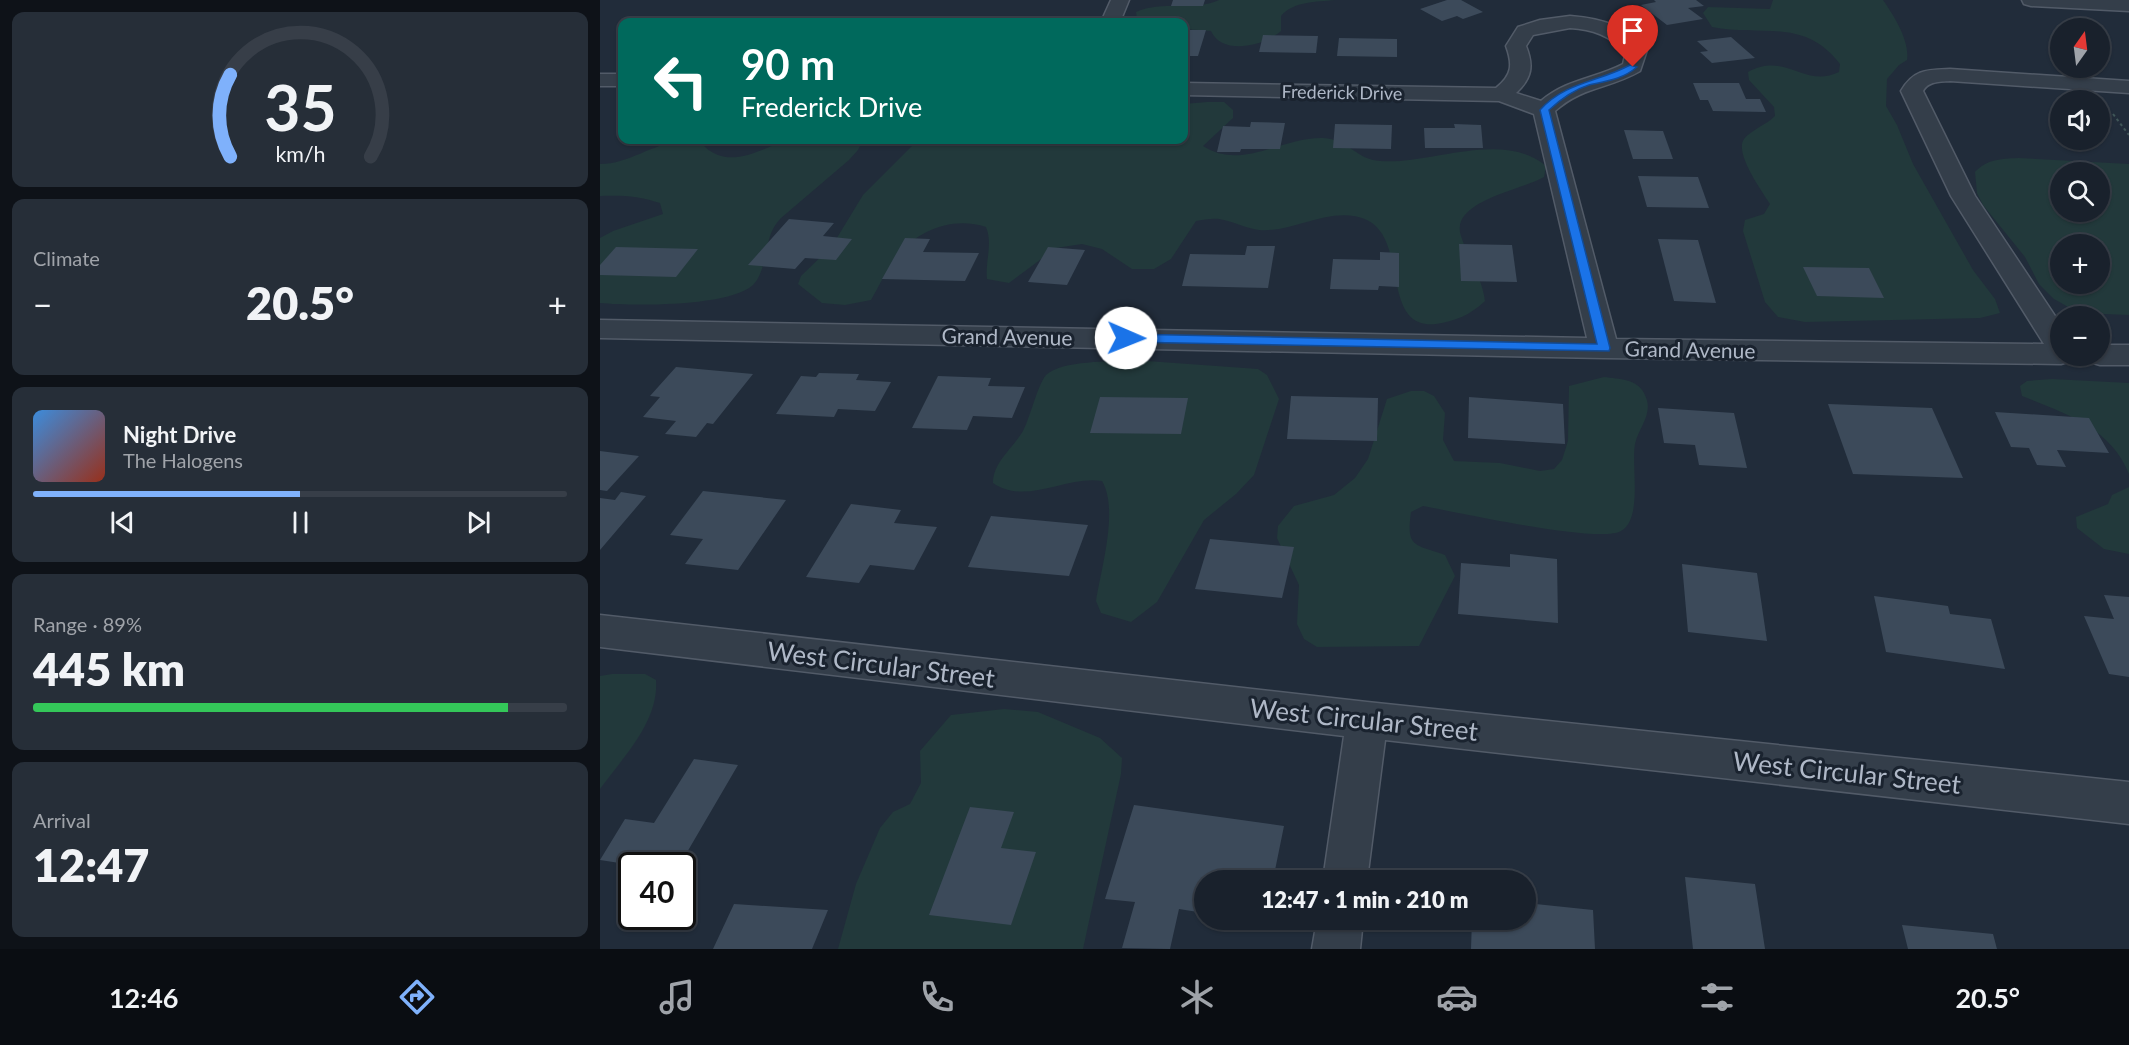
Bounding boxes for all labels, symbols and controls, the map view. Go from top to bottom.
pin [1607,5,1658,67]
icon: arrive [1616,14,1649,47]
north arrow [2050,18,2110,78]
map controls [2050,18,2110,366]
text: 90 m [741,39,835,89]
icon: left [642,42,720,120]
text: 35 [264,69,336,144]
street label: Frederick Drive [1281,80,1403,104]
text: Frederick Drive [741,90,922,123]
button: sound [2050,90,2110,150]
text: km/h [275,141,325,167]
button: search [2050,162,2110,222]
button: + [2050,234,2110,294]
text: Climate [33,246,100,270]
text: 20.5° [246,276,354,330]
text: − [33,284,52,324]
text: + [548,284,567,324]
position arrow [1094,306,1158,370]
button: − [2050,306,2110,366]
street label: Grand Avenue [941,322,1073,350]
street label: Grand Avenue [1624,335,1756,363]
text: Night Drive [123,421,236,448]
text: The Halogens [123,448,243,472]
icon: previous [106,506,139,539]
icon: pause [284,506,317,539]
icon: next [462,506,495,539]
text: Range · 89% [33,612,142,636]
street label: West Circular Street [765,634,997,694]
text: 445 km [33,642,185,696]
street label: West Circular Street [1248,691,1480,747]
street label: West Circular Street [1731,744,1963,800]
text: Arrival [33,808,91,832]
text: 12:47 [33,838,149,892]
speed limit sign: 40 [618,852,696,930]
text: 12:47 · 1 min · 210 m [1262,886,1468,913]
icon: directions [396,976,438,1018]
icon: music [656,976,698,1018]
icon: phone [916,976,958,1018]
icon: climate [1176,976,1218,1018]
icon: car [1436,976,1478,1018]
icon: filters [1696,976,1738,1018]
text: 12:46 [109,981,179,1014]
text: 20.5° [1955,981,2020,1014]

